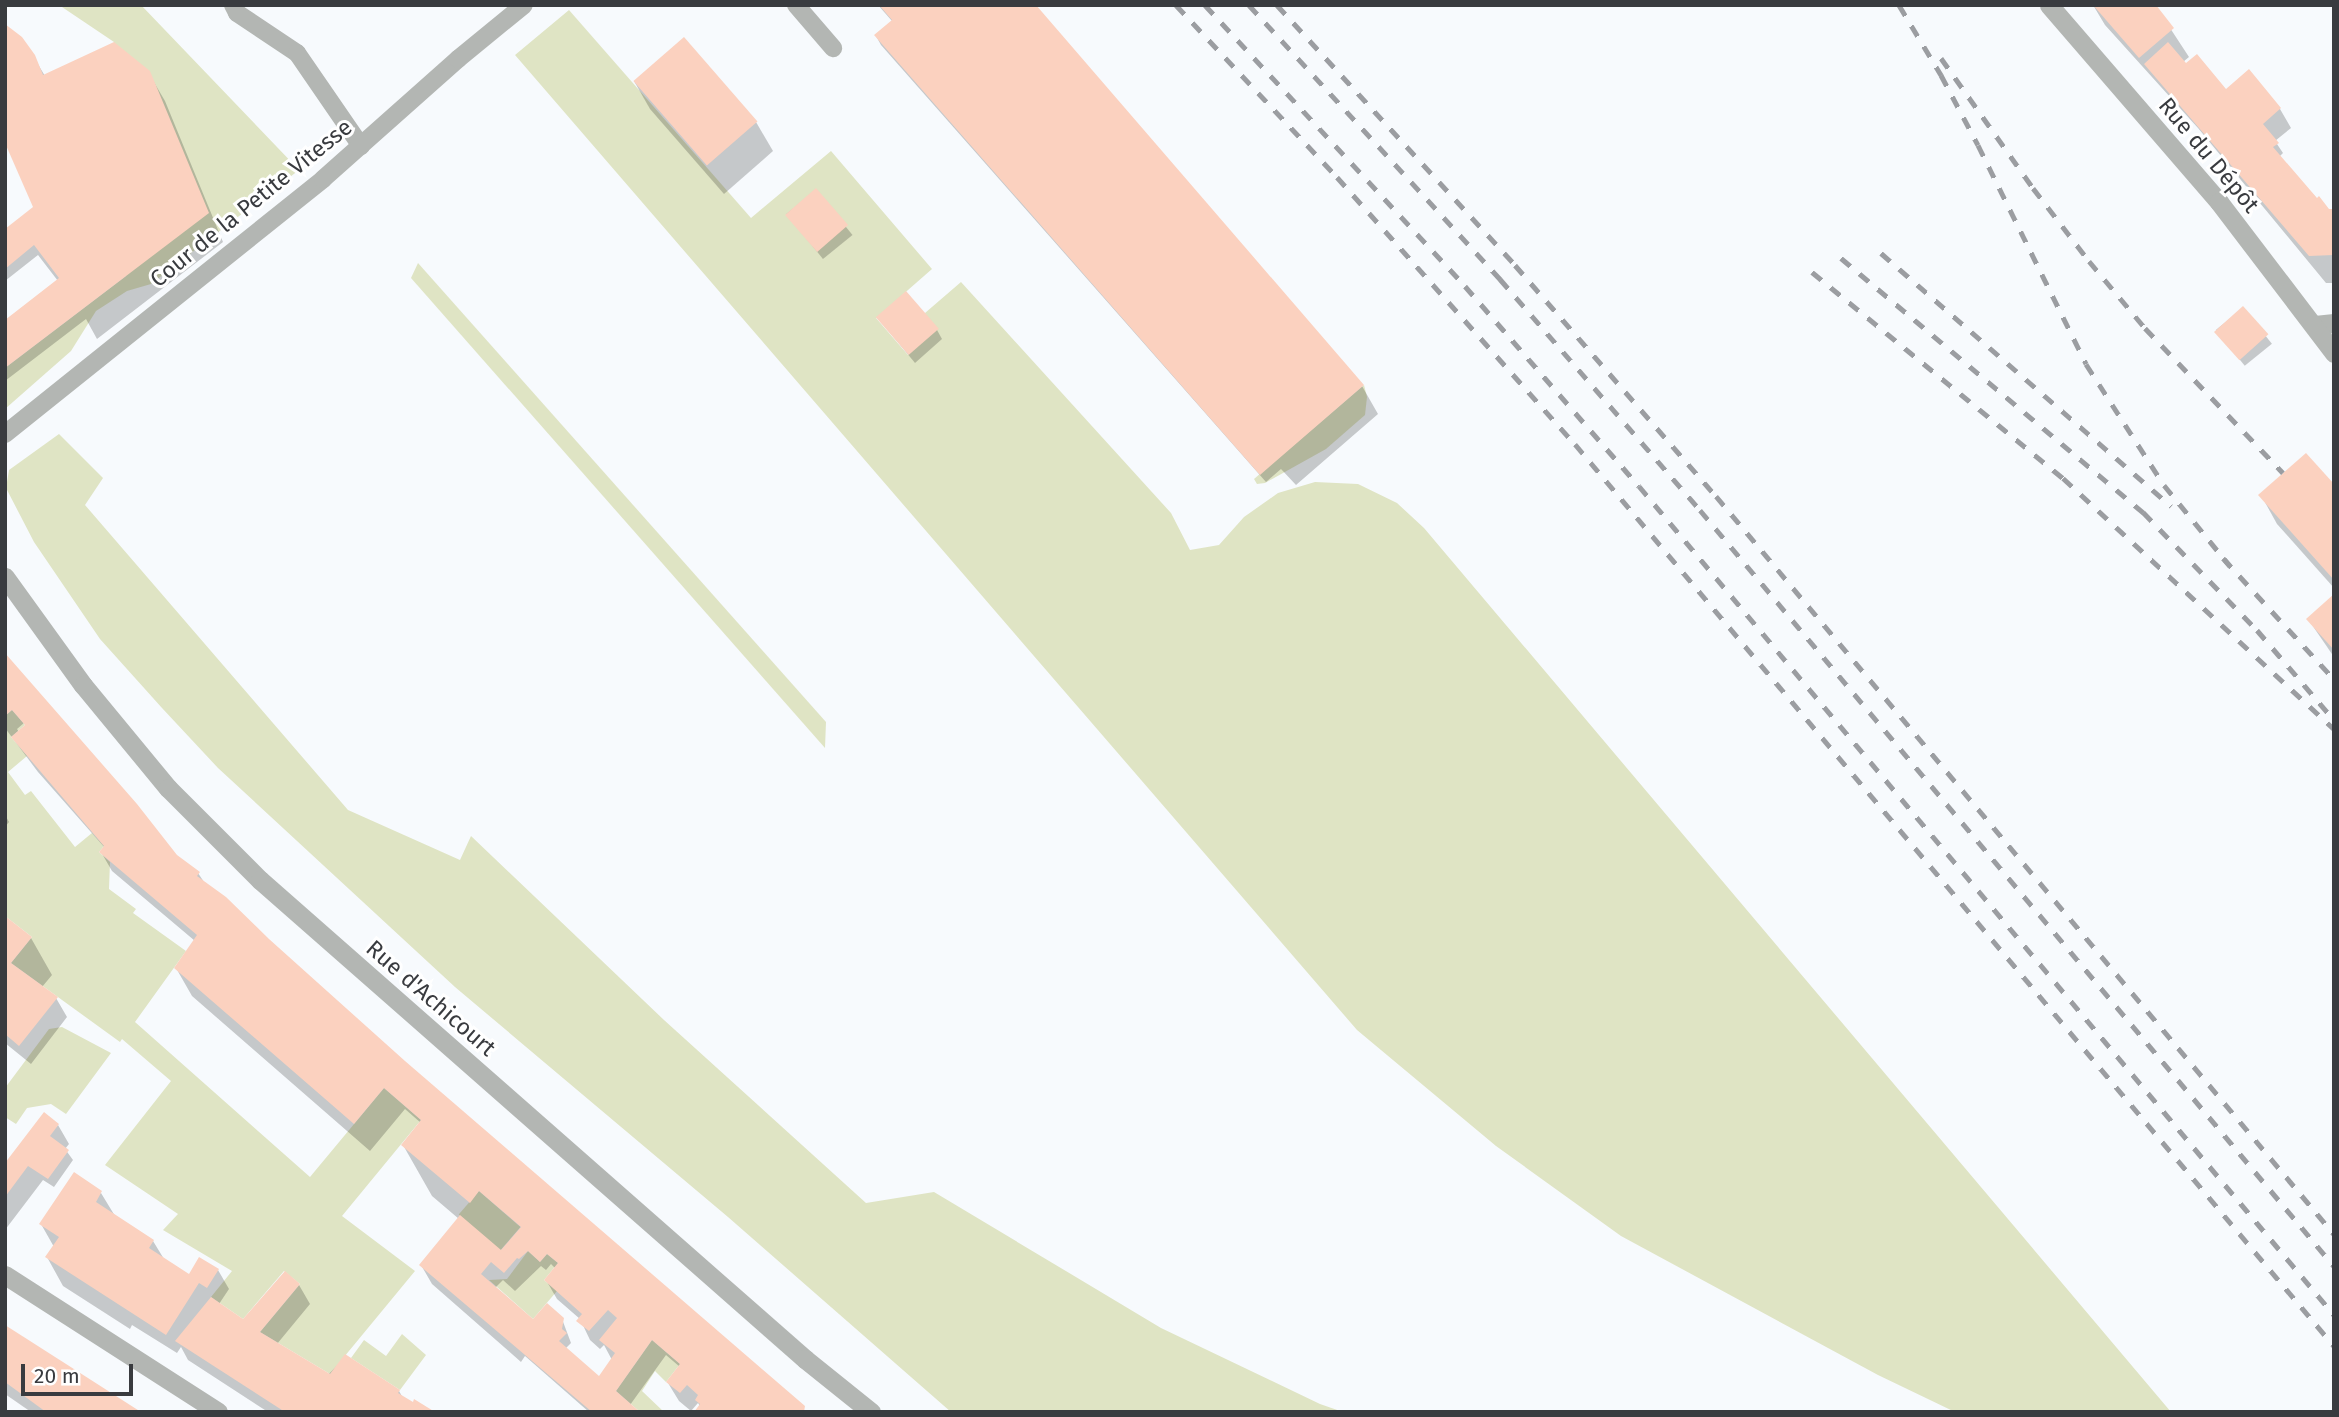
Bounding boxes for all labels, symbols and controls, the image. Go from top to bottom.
street label: Rue du Dépôt [2153,92,2265,218]
street label: Cour de la Petite Vitesse [144,113,358,293]
street label: Rue d'Achicourt [361,934,501,1062]
scale bar [24,1350,136,1394]
text: 20 m [34,1363,80,1389]

